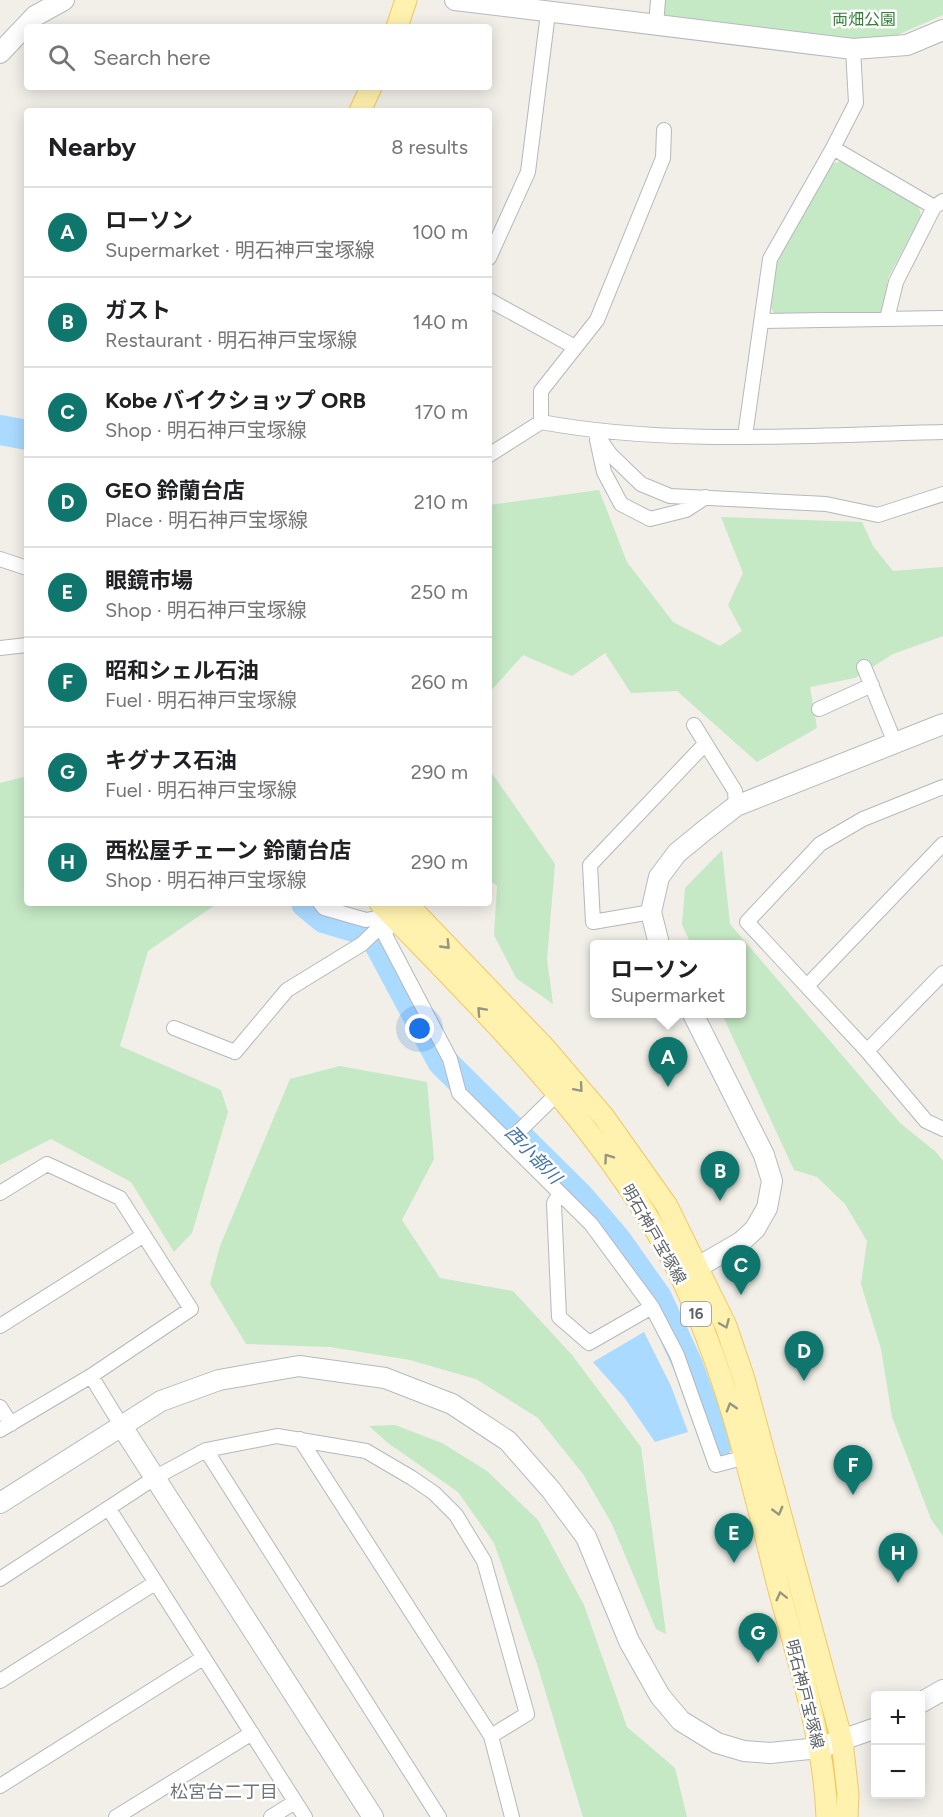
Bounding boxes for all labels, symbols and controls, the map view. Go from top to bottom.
park label: 両畑公園 [832,10,896,29]
search box [24,24,492,90]
icon: search [45,41,78,74]
text: Search here [93,44,211,71]
text: Nearby [48,131,136,163]
text: 8 results [391,135,468,159]
text: ローソン [105,207,193,234]
text: A [60,220,75,244]
text: 100 m [412,220,468,244]
text: Supermarket · 明石神戸宝塚線 [105,238,375,262]
text: ガスト [105,297,171,324]
text: B [61,310,74,334]
text: 140 m [413,310,468,334]
text: Restaurant · 明石神戸宝塚線 [105,328,357,352]
text: Kobe バイクショップ ORB [105,387,366,414]
text: C [60,400,75,424]
text: 170 m [414,400,468,424]
text: Shop · 明石神戸宝塚線 [105,418,307,442]
text: GEO 鈴蘭台店 [105,477,245,504]
text: D [61,490,75,514]
text: 210 m [414,490,468,514]
text: Place · 明石神戸宝塚線 [105,508,308,532]
text: 眼鏡市場 [105,567,193,594]
text: E [62,580,73,604]
text: 250 m [411,580,468,604]
text: Shop · 明石神戸宝塚線 [105,598,307,622]
text: 昭和シェル石油 [105,657,259,684]
text: F [62,670,73,694]
text: 260 m [411,670,468,694]
text: Fuel · 明石神戸宝塚線 [105,688,297,712]
text: キグナス石油 [105,747,237,774]
text: G [60,760,75,784]
text: 290 m [411,760,468,784]
text: Fuel · 明石神戸宝塚線 [105,778,297,802]
text: 西松屋チェーン 鈴蘭台店 [105,837,351,864]
text: H [60,850,75,874]
text: 290 m [411,850,468,874]
text: Shop · 明石神戸宝塚線 [105,868,307,892]
one-way arrow [439,939,450,949]
popup [590,940,746,1018]
text: ローソン [611,956,699,983]
text: Supermarket [611,983,725,1007]
one-way arrow [477,1007,488,1018]
your location [405,1014,434,1043]
pin: A [648,1038,688,1087]
one-way arrow [572,1081,583,1092]
water label: 西小部川 [500,1121,567,1190]
pin: B [700,1152,740,1201]
one-way arrow [604,1154,615,1165]
street label: 明石神戸宝塚線 [618,1181,690,1287]
pin: C [722,1246,760,1295]
road number: 16 [681,1302,711,1326]
one-way arrow [718,1318,730,1329]
pin: D [784,1332,824,1381]
one-way arrow [726,1402,738,1413]
pin: F [834,1446,872,1495]
one-way arrow [771,1506,784,1516]
pin: E [714,1514,754,1563]
pin: H [878,1534,918,1583]
one-way arrow [775,1591,788,1601]
pin: G [738,1614,777,1663]
street label: 明石神戸宝塚線 [782,1637,828,1751]
map controls [871,1691,925,1799]
button: + [871,1691,925,1745]
button: − [871,1745,925,1799]
district label: 松宮台二丁目 [170,1781,278,1803]

